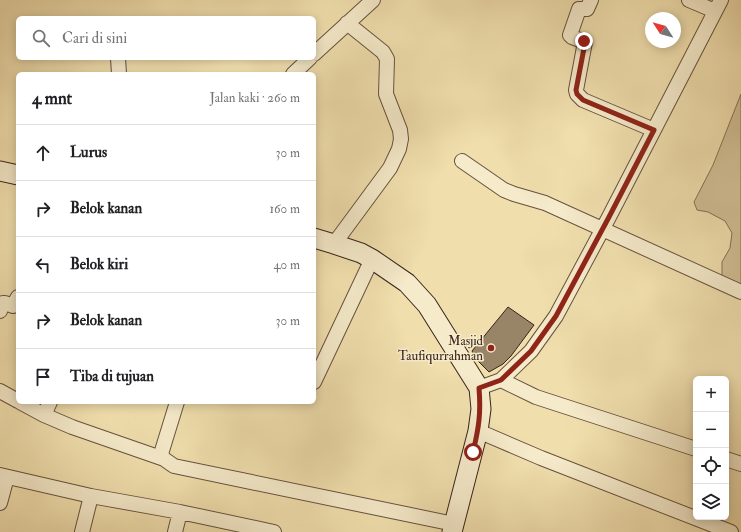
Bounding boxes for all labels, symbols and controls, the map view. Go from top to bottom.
north arrow [645,12,681,48]
search box [16,16,316,60]
icon: search [30,27,52,49]
text: Cari di sini [62,29,127,48]
route end [575,32,593,50]
text: 4 mnt [32,88,72,109]
text: Jalan kaki · 260 m [210,90,300,106]
icon: ahead [32,142,54,164]
text: Lurus [70,143,107,162]
text: 30 m [276,145,300,161]
icon: right [32,198,54,220]
text: Belok kanan [70,199,142,218]
text: 160 m [269,201,300,217]
icon: left [32,254,54,276]
text: Belok kiri [70,255,128,274]
text: 40 m [274,257,300,273]
icon: right [32,310,54,332]
text: Belok kanan [70,311,142,330]
text: 30 m [276,313,300,329]
place label: Masjid Taufiqurrahman [398,333,484,364]
marker: Masjid Taufiqurrahman [486,343,496,353]
icon: arrive [32,366,54,388]
text: Tiba di tujuan [70,367,154,386]
map controls [693,376,729,520]
button: + [693,376,729,412]
button: − [693,412,729,448]
route start [464,443,482,461]
button: locate [693,448,729,484]
button: layers [693,484,729,520]

